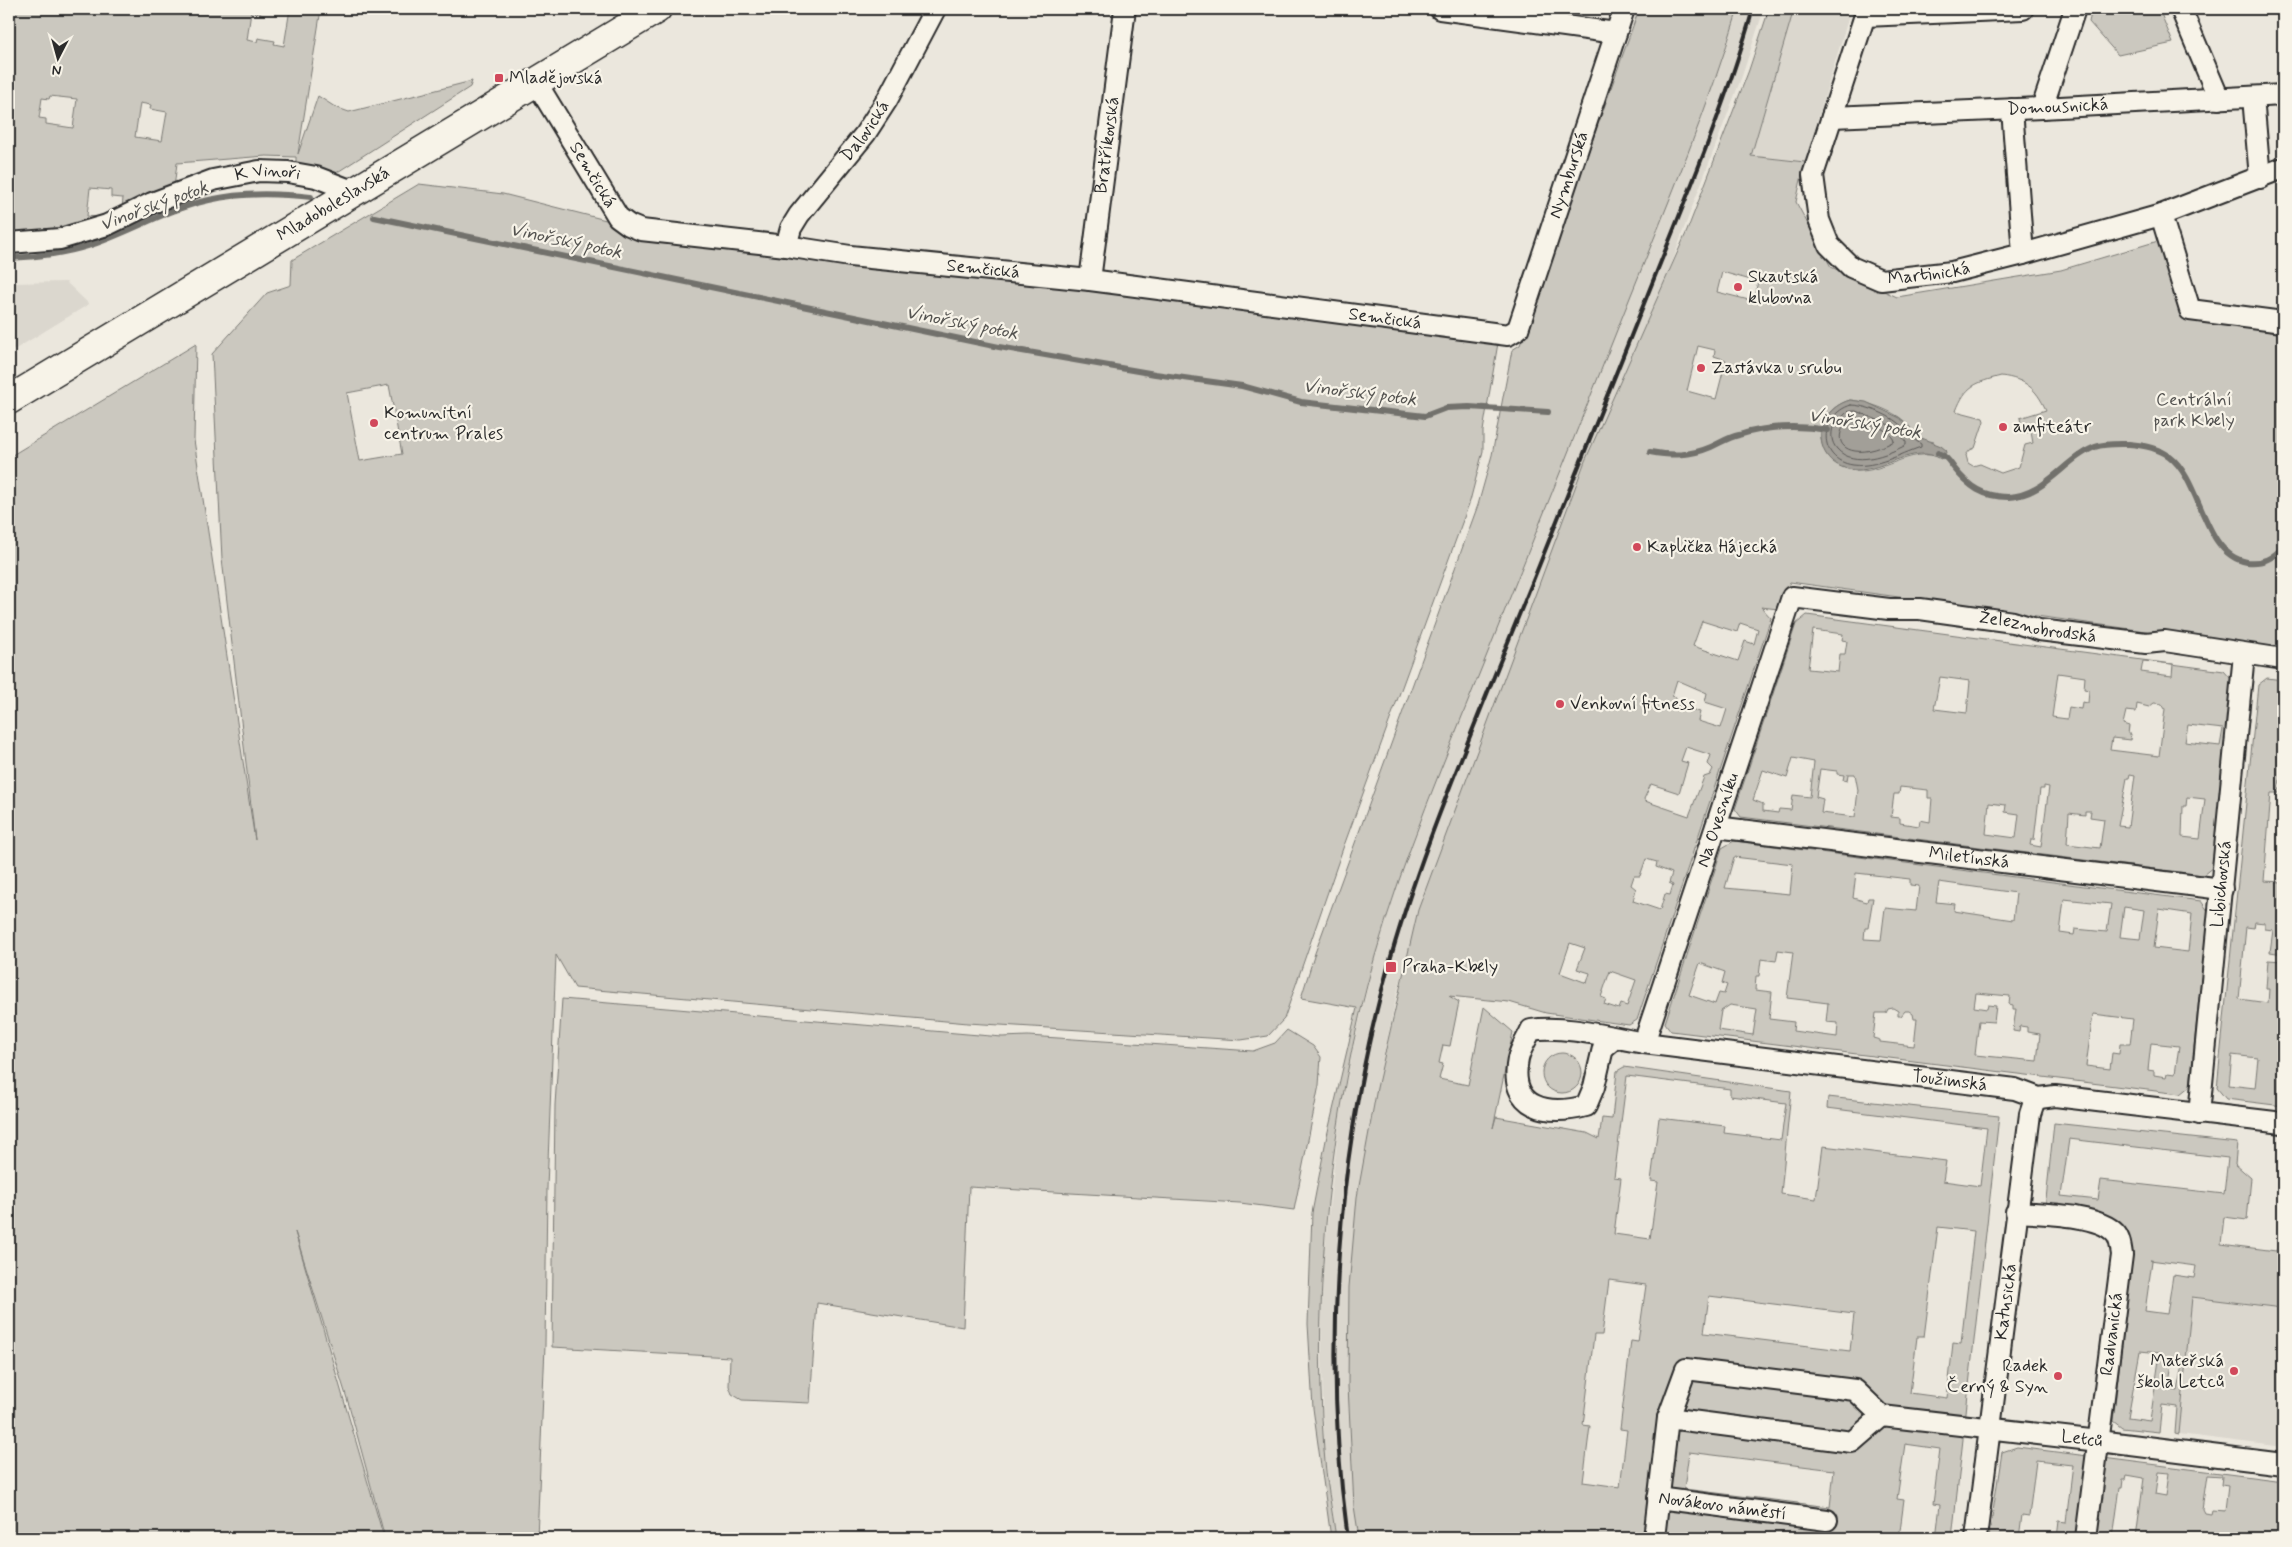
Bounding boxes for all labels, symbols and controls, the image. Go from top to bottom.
north arrow [32,32,82,82]
text: N [51,60,62,79]
place label: Mladějovská [509,66,603,90]
marker: Mladějovská [493,72,505,84]
street label: Domousnická [2007,92,2109,121]
street label: Bratříkovská [1089,95,1126,195]
street label: Dalovická [835,96,896,167]
street label: Nymburská [1543,128,1595,222]
street label: Semčická [563,138,622,213]
street label: K Vinoři [233,158,303,187]
street label: Mladoboleslavská [273,161,394,248]
water label: Vinořský potok [96,175,212,237]
water label: Vinořský potok [508,217,625,265]
street label: Semčická [945,254,1021,285]
street label: Martinická [1886,256,1973,291]
place label: Skautská klubovna [1748,265,1818,310]
marker: Skautská klubovna [1732,281,1744,293]
water label: Vinořský potok [904,300,1021,346]
street label: Semčická [1347,302,1423,336]
place label: Zastávka u srubu [1711,356,1842,380]
marker: Zastávka u srubu [1695,362,1707,374]
water label: Vinořský potok [1302,374,1419,412]
park label: Centrální park Kbely [2153,388,2235,433]
place label: Komunitní centrum Prales [384,401,503,446]
water label: Vinořský potok [1807,403,1924,445]
place label: amfiteátr [2013,415,2092,439]
marker: Komunitní centrum Prales [368,417,380,429]
marker: amfiteátr [1997,421,2009,433]
place label: Kaplička Hájecká [1647,535,1777,559]
marker: Kaplička Hájecká [1631,541,1643,553]
street label: Železnobrodská [1978,605,2098,649]
place label: Venkovní fitness [1570,692,1695,716]
marker: Venkovní fitness [1554,698,1566,710]
street label: Na Ovesníku [1691,770,1745,870]
street label: Libichovská [2205,839,2238,929]
street label: Miletínská [1927,841,2011,875]
place label: Praha-Kbely [1402,955,1498,979]
marker: Praha-Kbely [1384,960,1398,974]
street label: Toužimská [1911,1064,1989,1097]
street label: Katusická [1989,1262,2023,1342]
street label: Radvanická [2095,1291,2129,1377]
place label: Mateřská škola Letců [2136,1349,2224,1394]
place label: Radek Černý & Syn [1947,1354,2048,1399]
marker: Mateřská škola Letců [2228,1365,2240,1377]
marker: Radek Černý & Syn [2052,1370,2064,1382]
street label: Letců [2060,1425,2104,1453]
street label: Novákovo náměstí [1657,1486,1788,1527]

